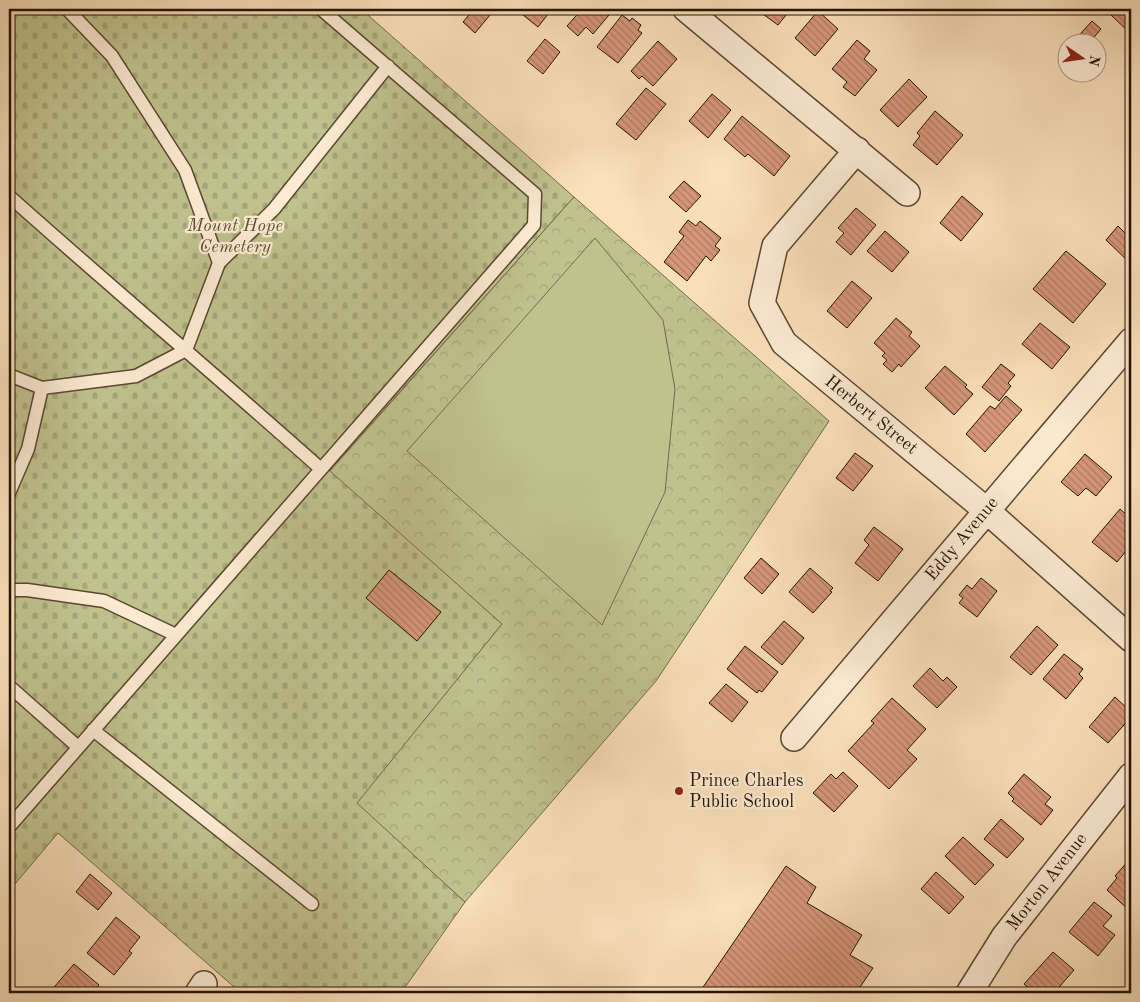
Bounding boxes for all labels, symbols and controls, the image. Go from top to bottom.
north arrow [1058,32,1108,82]
text: N [1086,54,1102,68]
park label: Mount Hope Cemetery [186,217,283,256]
street label: Herbert Street [821,372,921,458]
street label: Eddy Avenue [922,494,1002,584]
place label: Prince Charles Public School [689,772,804,811]
marker: Prince Charles Public School [673,785,685,797]
street label: Morton Avenue [1003,830,1091,934]

